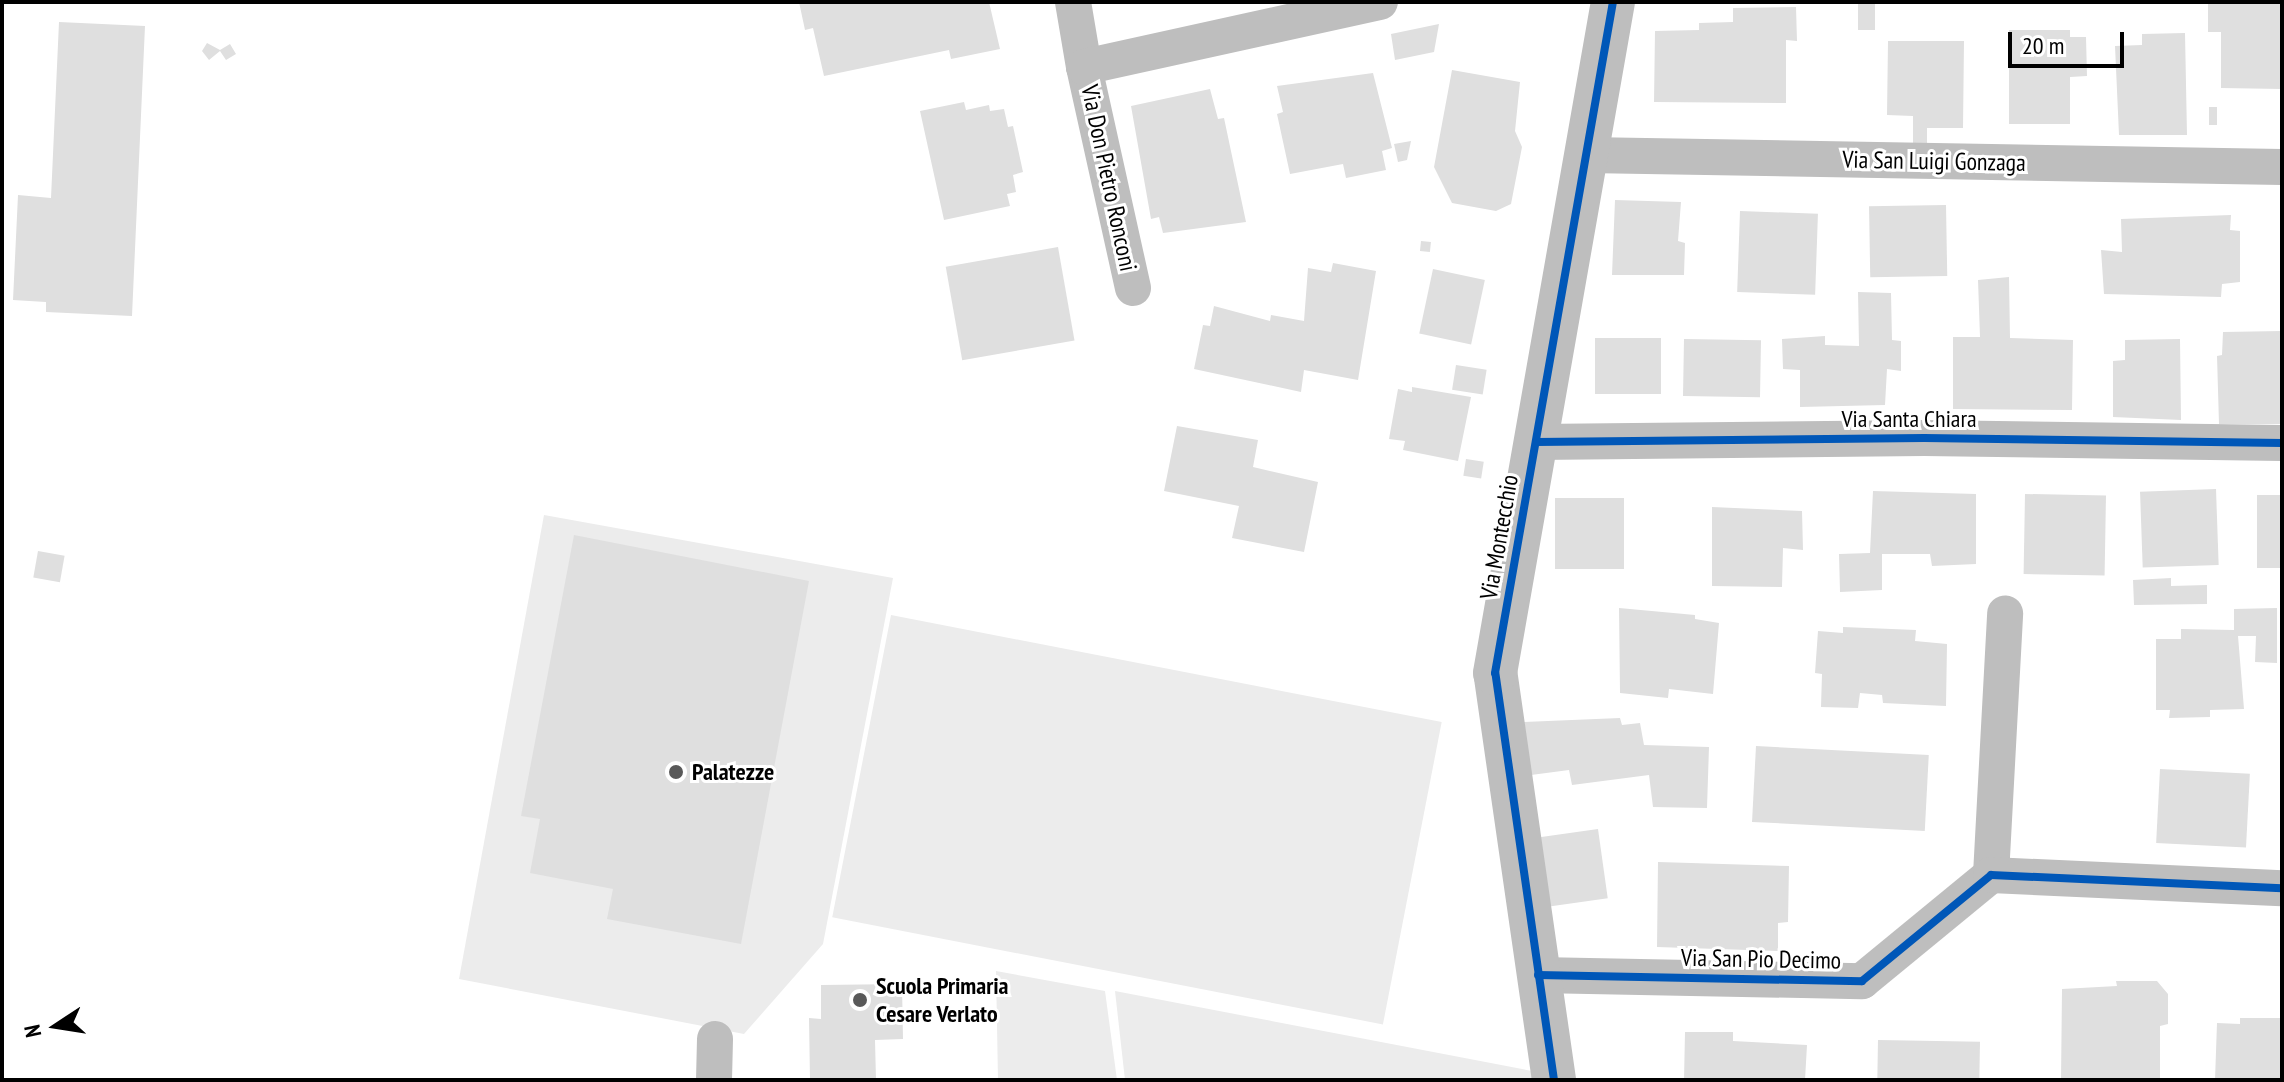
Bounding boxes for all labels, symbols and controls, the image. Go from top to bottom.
scale bar [2012,16,2128,66]
text: 20 m [2022,30,2064,61]
street label: Via Don Pietro Ronconi [1075,82,1143,274]
street label: Via San Luigi Gonzaga [1842,145,2026,177]
street label: Via Santa Chiara [1841,405,1977,433]
street label: Via Montecchio [1474,472,1524,602]
place label: Palatezze [692,758,774,786]
marker: Palatezze [667,763,685,781]
street label: Via San Pio Decimo [1681,943,1841,975]
place label: Scuola Primaria Cesare Verlato [876,972,1008,1028]
north arrow [16,986,96,1066]
marker: Scuola Primaria Cesare Verlato [851,991,869,1009]
text: N [18,1022,47,1040]

